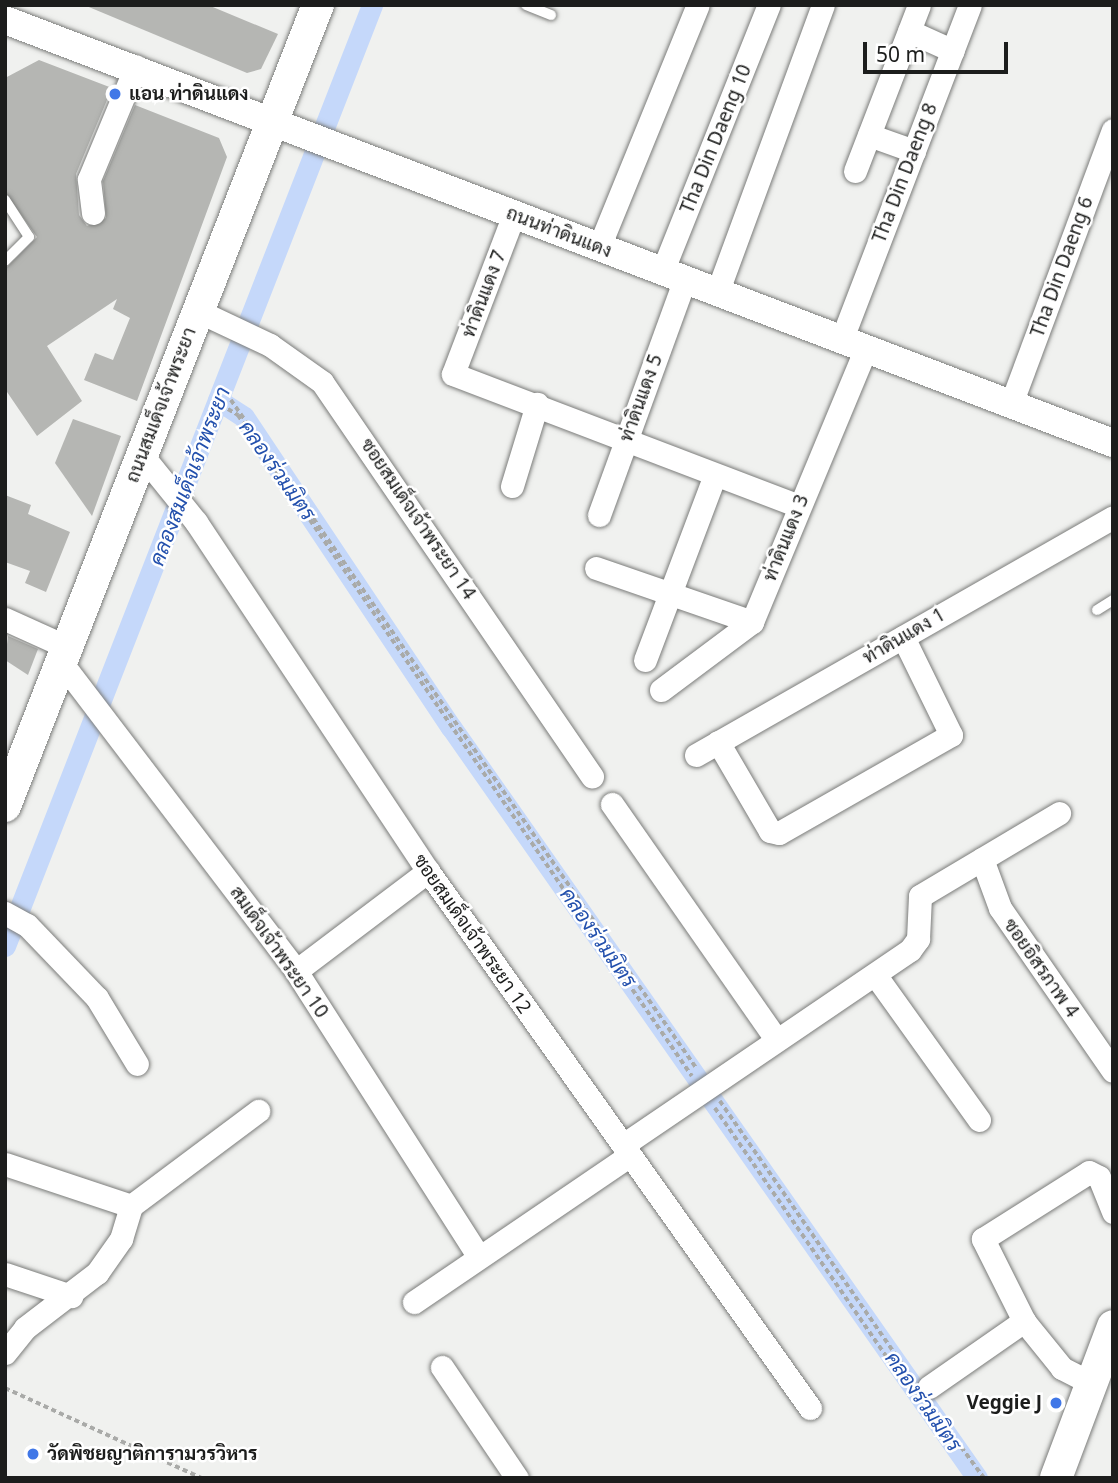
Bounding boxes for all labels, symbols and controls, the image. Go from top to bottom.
scale bar [866,28,1011,72]
text: 50 m [876,40,925,68]
street label: Tha Din Daeng 10 [676,61,756,217]
place label: แอน ท่าดินแดง [129,83,249,105]
marker: แอน ท่าดินแดง [107,86,123,102]
street label: Tha Din Daeng 8 [868,100,942,246]
street label: Tha Din Daeng 6 [1026,194,1098,340]
street label: ถนนท่าดินแดง [503,201,615,263]
street label: ท่าดินแดง 7 [457,247,511,341]
street label: ถนนสมเด็จเจ้าพระยา [121,324,201,486]
street label: ท่าดินแดง 5 [615,351,667,445]
water label: คลองสมเด็จเจ้าพระยา [143,383,235,569]
water label: คลองร่วมมิตร [234,415,322,525]
street label: ซอยสมเด็จเจ้าพระยา 14 [356,434,480,604]
street label: ท่าดินแดง 3 [758,491,814,585]
street label: ท่าดินแดง 1 [859,603,949,669]
street label: ซอยสมเด็จเจ้าพระยา 12 [408,850,536,1018]
street label: สมเด็จเจ้าพระยา 10 [225,882,333,1022]
water label: คลองร่วมมิตร [555,882,643,992]
street label: ซอยอิสรภาพ 4 [999,914,1083,1022]
water label: คลองร่วมมิตร [880,1346,968,1456]
place label: Veggie J [966,1392,1042,1414]
marker: Veggie J [1048,1395,1064,1411]
place label: วัดพิชยญาติการามวรวิหาร [47,1443,257,1465]
marker: วัดพิชยญาติการามวรวิหาร [25,1446,41,1462]

